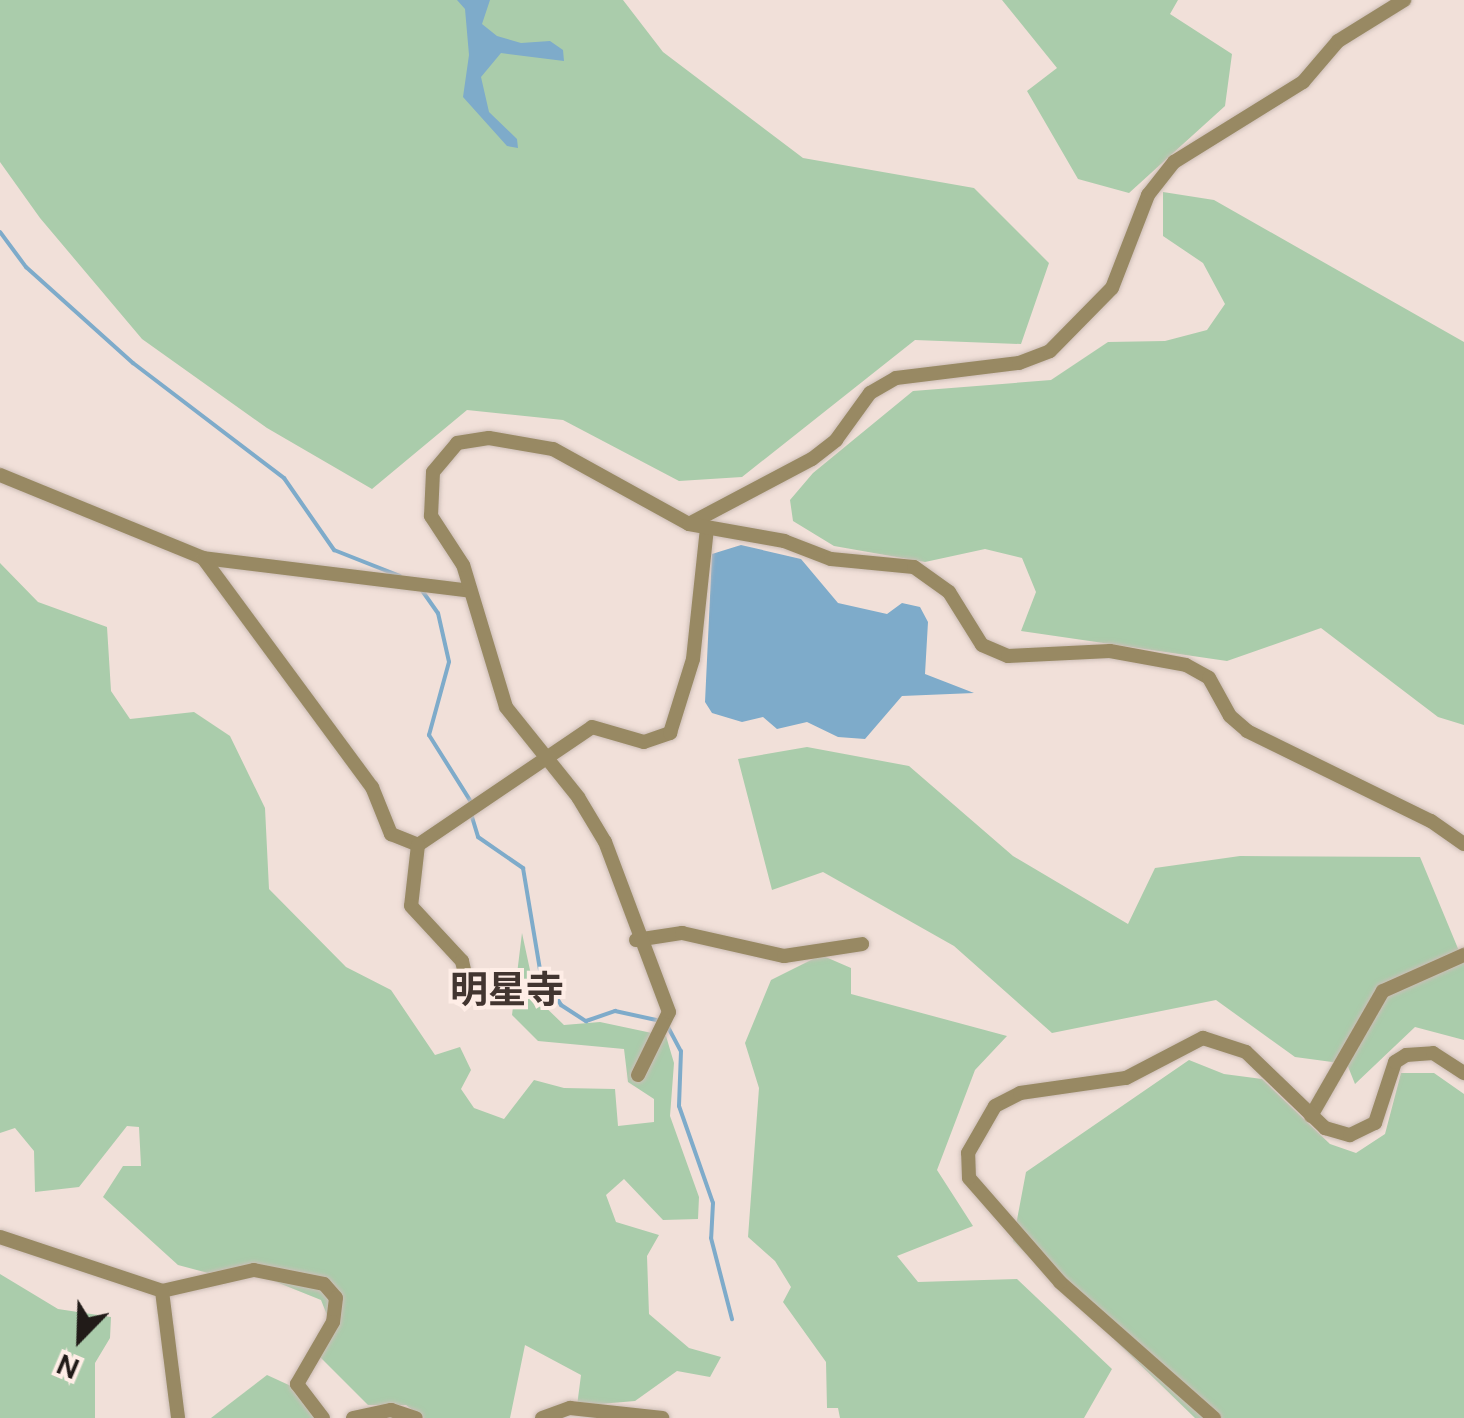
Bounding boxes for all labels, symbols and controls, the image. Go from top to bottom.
district label: 明星寺 [450,968,564,1014]
north arrow [30,1288,130,1388]
text: N [51,1345,85,1387]

